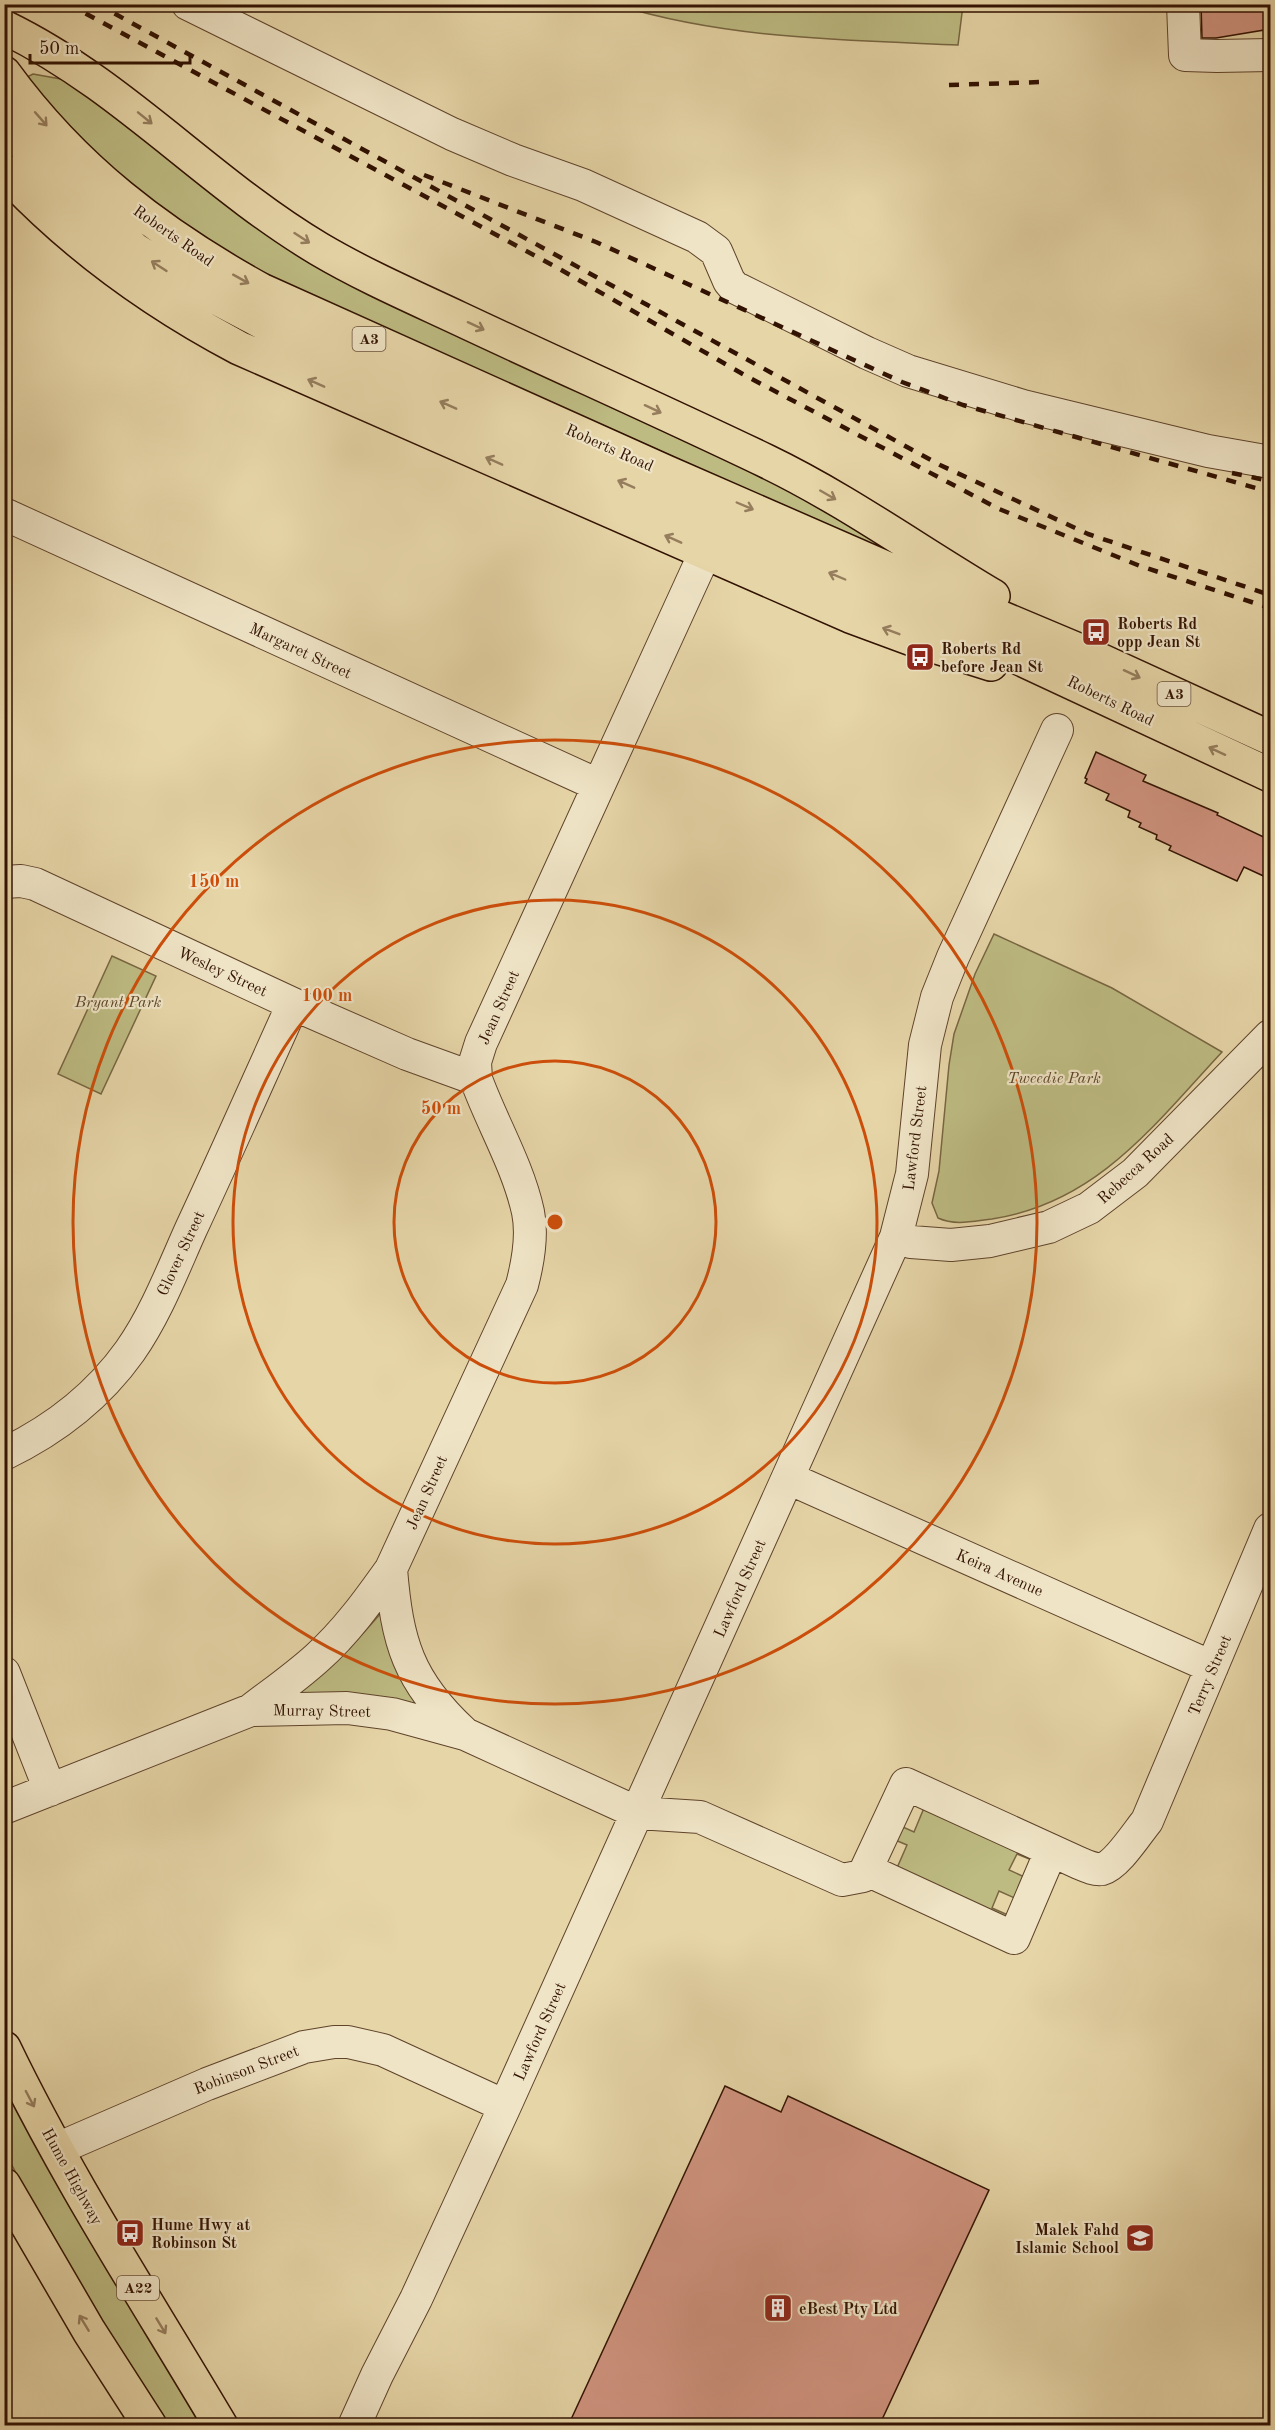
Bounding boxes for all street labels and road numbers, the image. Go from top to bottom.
street label: Roberts Road [130,203,216,270]
road number: A3 [352,327,386,351]
street label: Roberts Road [563,422,655,475]
street label: Margaret Street [247,621,354,683]
street label: Roberts Road [1064,674,1156,730]
road number: A3 [1158,682,1190,706]
street label: Wesley Street [175,945,270,1001]
street label: Jean Street [476,968,523,1047]
street label: Lawford Street [902,1084,930,1192]
street label: Rebecca Road [1095,1131,1177,1208]
street label: Glover Street [155,1209,209,1299]
street label: Jean Street [404,1453,451,1532]
street label: Lawford Street [712,1537,770,1640]
street label: Keira Avenue [953,1547,1045,1600]
street label: Terry Street [1187,1633,1235,1719]
street label: Murray Street [273,1703,372,1721]
street label: Lawford Street [512,1980,570,2083]
street label: Robinson Street [192,2043,302,2098]
street label: Hume Highway [38,2126,105,2229]
road number: A22 [117,2276,159,2300]

